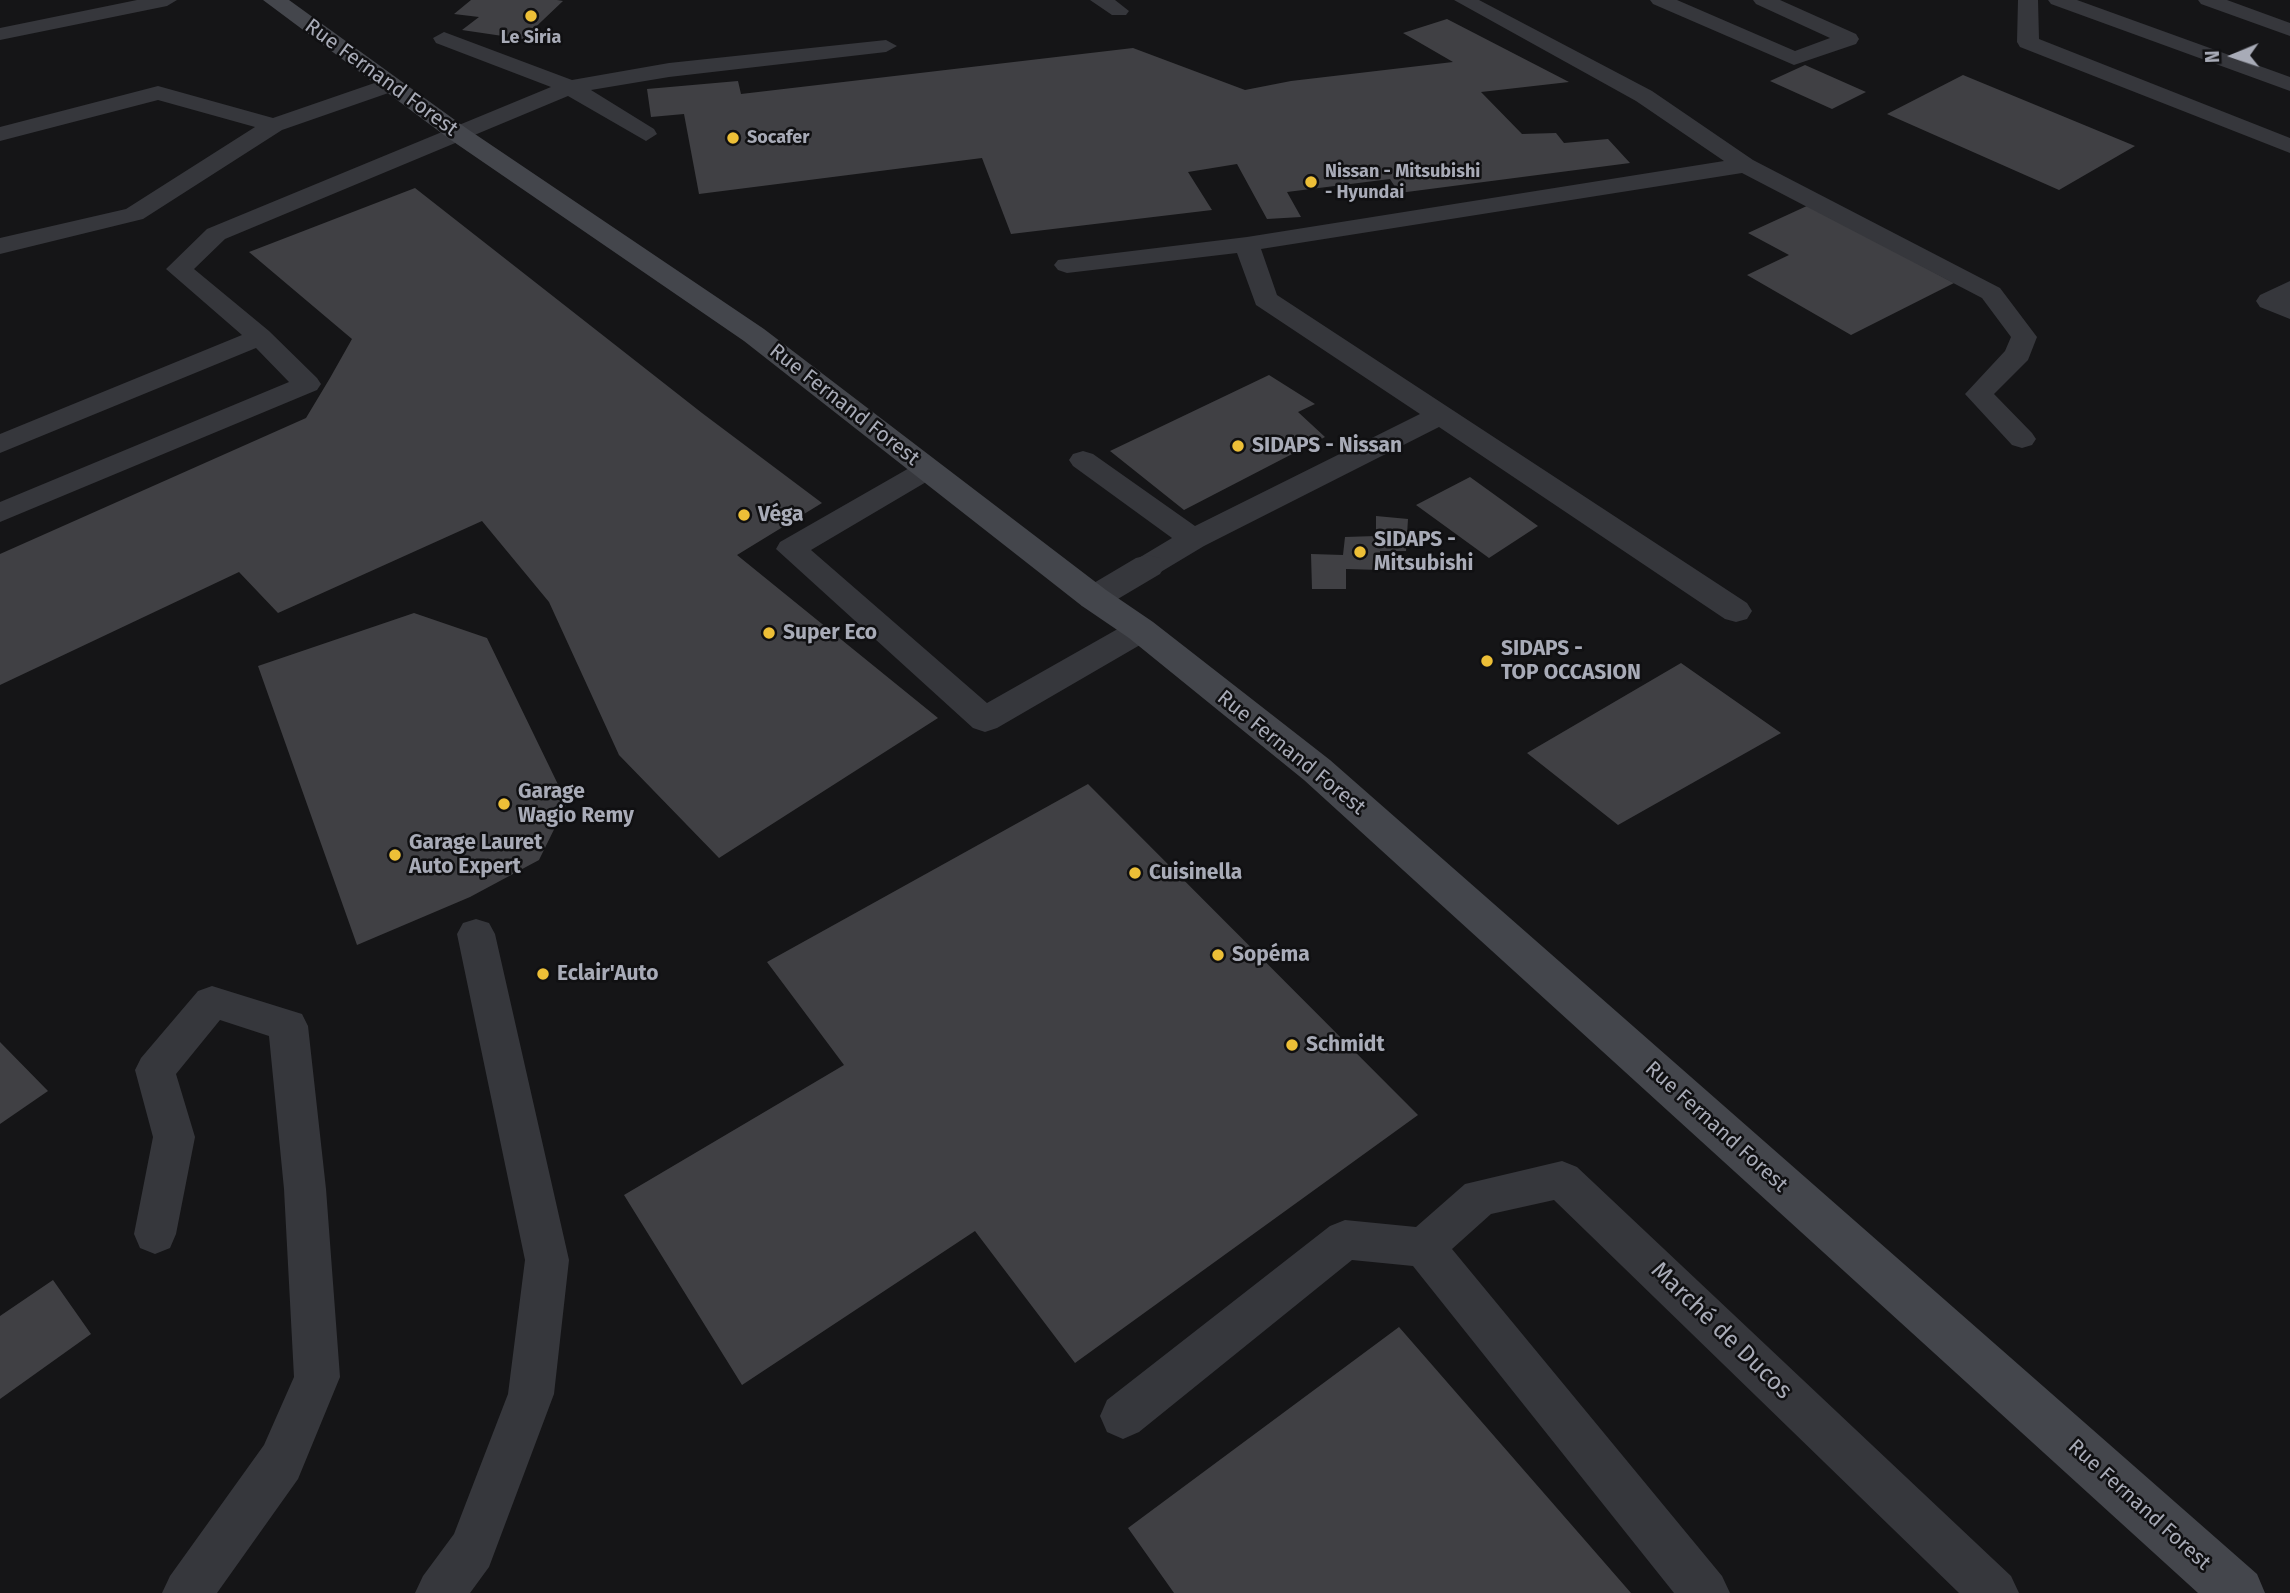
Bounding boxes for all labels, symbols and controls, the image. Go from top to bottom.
marker: Le Siria [523,8,539,24]
street label: Rue Fernand Forest [299,14,463,142]
north arrow [2199,21,2269,91]
place label: Le Siria [501,27,561,49]
text: N [2201,50,2224,63]
place label: Socafer [747,127,809,149]
marker: Socafer [725,130,741,146]
place label: Nissan - Mitsubishi - Hyundai [1325,161,1480,204]
marker: Nissan - Mitsubishi - Hyundai [1303,174,1319,190]
street label: Rue Fernand Forest [764,339,924,471]
place label: SIDAPS - Nissan [1252,433,1402,459]
marker: SIDAPS - Nissan [1230,438,1246,454]
place label: Véga [758,502,804,528]
marker: Véga [736,507,752,523]
place label: SIDAPS - Mitsubishi [1374,527,1473,577]
marker: SIDAPS - Mitsubishi [1352,544,1368,560]
place label: Super Eco [783,620,877,646]
marker: Super Eco [761,625,777,641]
place label: SIDAPS - TOP OCCASION [1501,636,1641,686]
marker: SIDAPS - TOP OCCASION [1479,653,1495,669]
street label: Rue Fernand Forest [1212,686,1370,820]
place label: Garage Wagio Remy [518,779,634,829]
marker: Garage Wagio Remy [496,796,512,812]
place label: Garage Lauret Auto Expert [409,830,542,880]
marker: Garage Lauret Auto Expert [387,847,403,863]
place label: Cuisinella [1149,860,1242,886]
marker: Cuisinella [1127,865,1143,881]
place label: Sopéma [1232,942,1310,968]
marker: Sopéma [1210,947,1226,963]
place label: Eclair'Auto [557,961,659,987]
marker: Eclair'Auto [535,966,551,982]
place label: Schmidt [1306,1032,1385,1058]
marker: Schmidt [1284,1037,1300,1053]
street label: Rue Fernand Forest [1639,1056,1793,1198]
street label: Marché de Ducos [1645,1256,1797,1406]
street label: Rue Fernand Forest [2062,1434,2216,1576]

